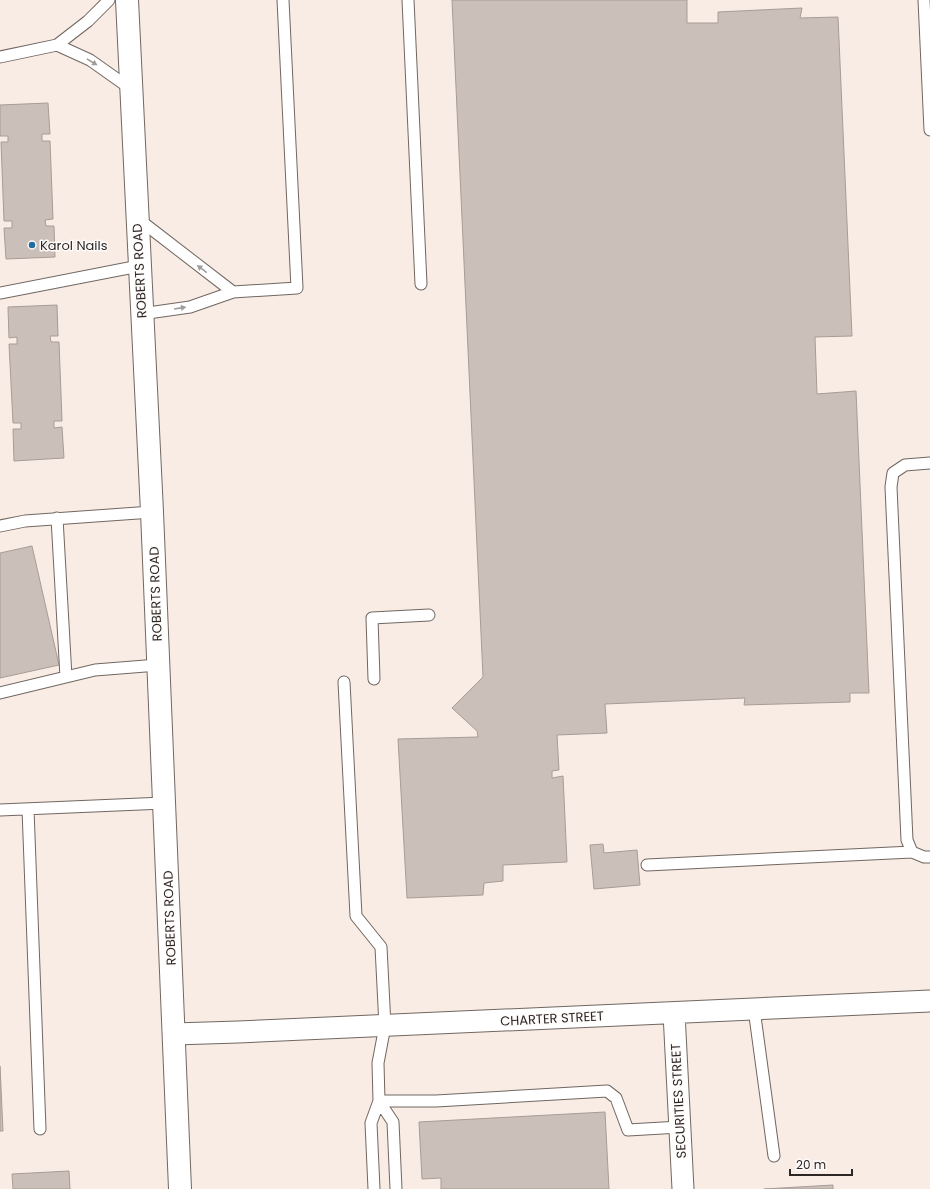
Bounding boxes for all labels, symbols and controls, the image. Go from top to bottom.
one-way arrow [86,58,97,65]
street label: ROBERTS ROAD [128,223,151,319]
place label: Karol Nails [40,236,108,255]
marker: Karol Nails [27,240,37,250]
one-way arrow [197,265,207,273]
one-way arrow [174,305,186,311]
street label: ROBERTS ROAD [144,546,167,642]
street label: ROBERTS ROAD [158,870,181,966]
street label: CHARTER STREET [500,1006,604,1031]
street label: SECURITIES STREET [666,1043,691,1159]
scale bar [790,1151,852,1177]
text: 20 m [796,1156,826,1173]

